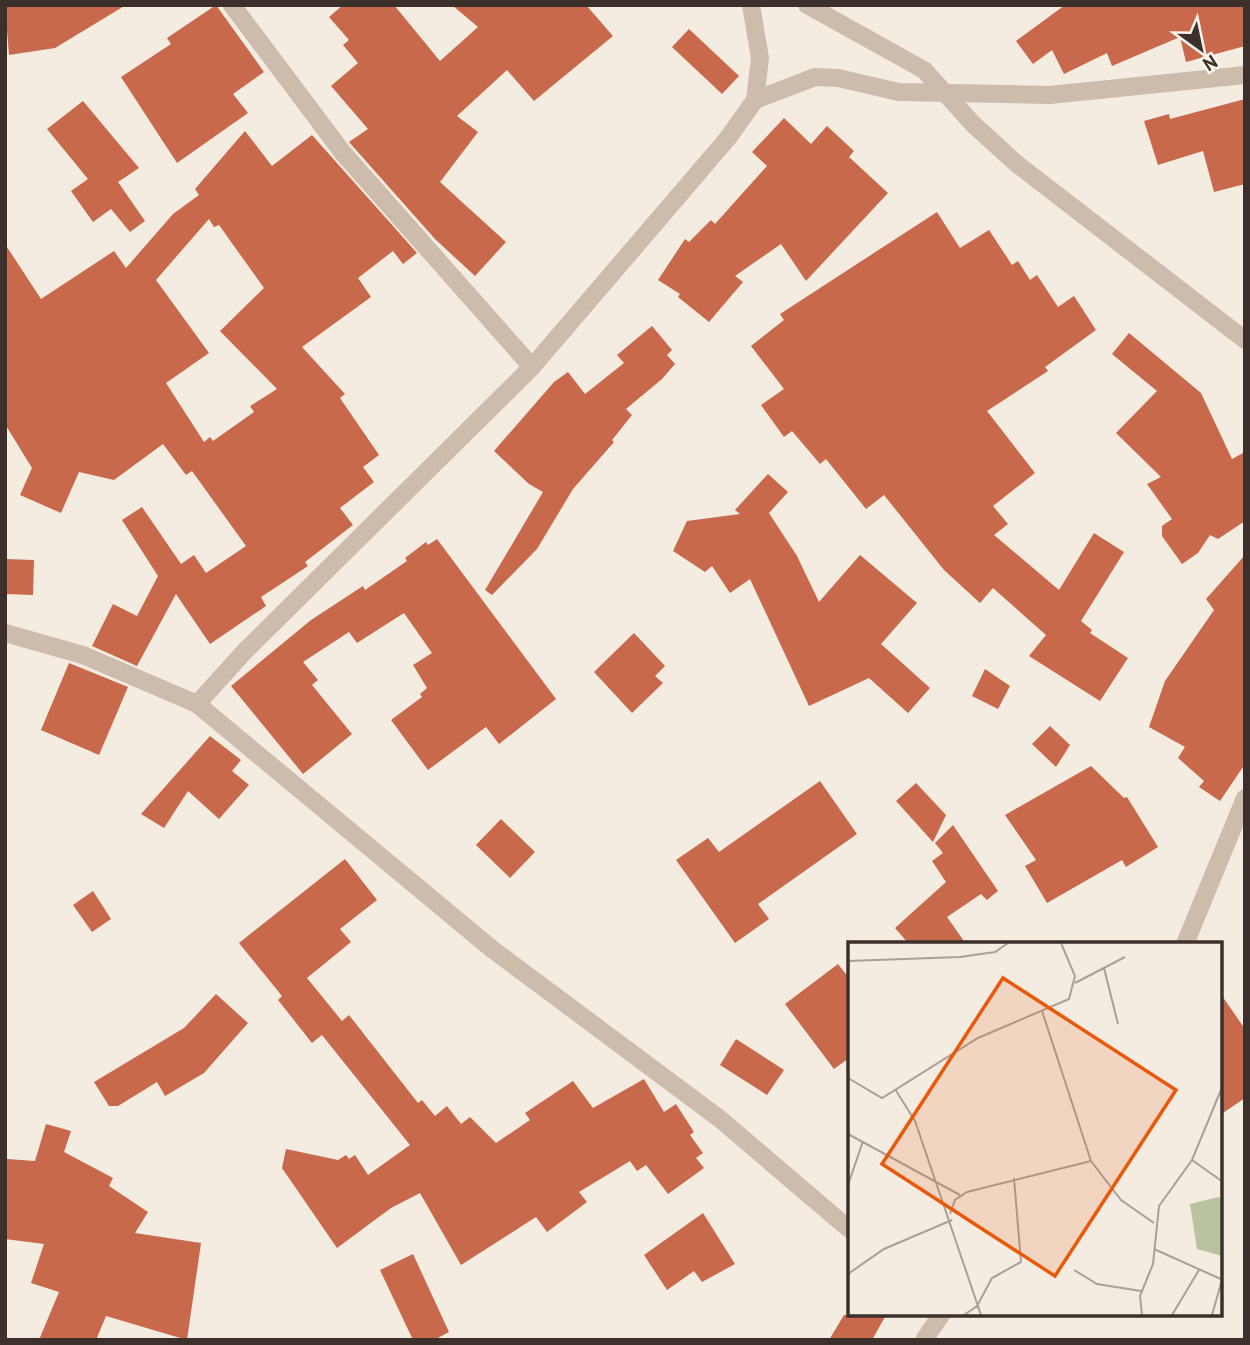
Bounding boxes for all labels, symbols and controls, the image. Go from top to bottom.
north arrow [1166,14,1236,84]
text: N [1198,50,1222,77]
inset map [848,942,1222,1317]

